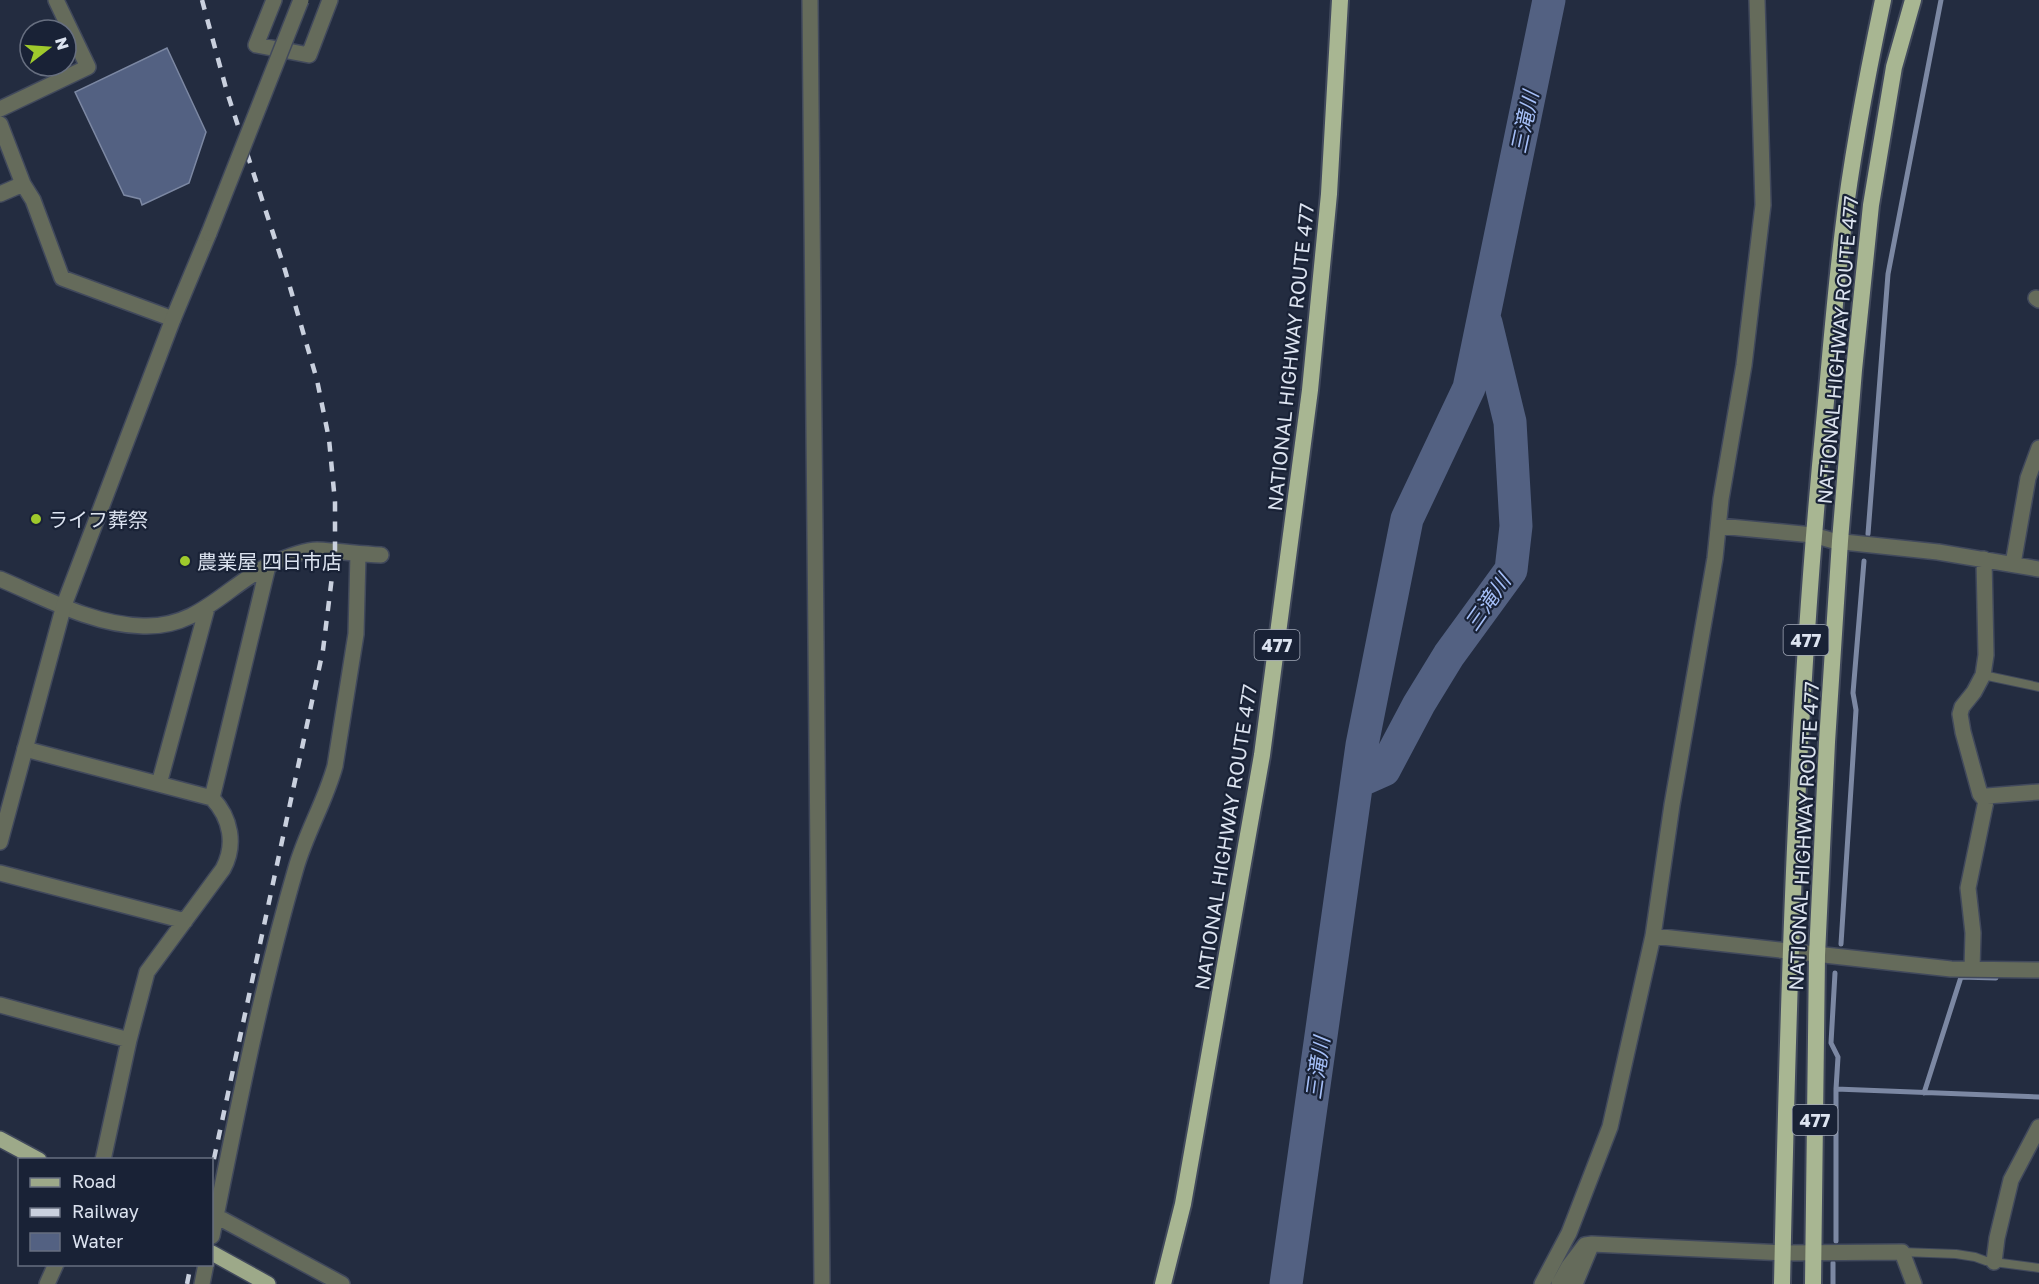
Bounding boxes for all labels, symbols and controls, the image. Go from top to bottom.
north arrow [18,18,78,78]
text: N [51,35,74,52]
water label: 三滝川 [1505,87,1544,156]
street label: NATIONAL HIGHWAY ROUTE 477 [1812,195,1862,505]
street label: NATIONAL HIGHWAY ROUTE 477 [1262,202,1318,512]
place label: ライフ葬祭 [48,507,148,531]
marker: ライフ葬祭 [29,512,43,526]
place label: 農業屋 四日市店 [197,549,342,573]
marker: 農業屋 四日市店 [178,554,192,568]
water label: 三滝川 [1458,567,1517,635]
road number: 477 [1784,625,1828,655]
road number: 477 [1254,630,1300,660]
street label: NATIONAL HIGHWAY ROUTE 477 [1783,681,1823,991]
street label: NATIONAL HIGHWAY ROUTE 477 [1189,682,1261,992]
water label: 三滝川 [1300,1033,1335,1101]
road number: 477 [1792,1105,1838,1135]
legend [18,1158,213,1266]
text: Road [72,1170,116,1192]
text: Railway [72,1200,139,1222]
text: Water [72,1230,123,1252]

